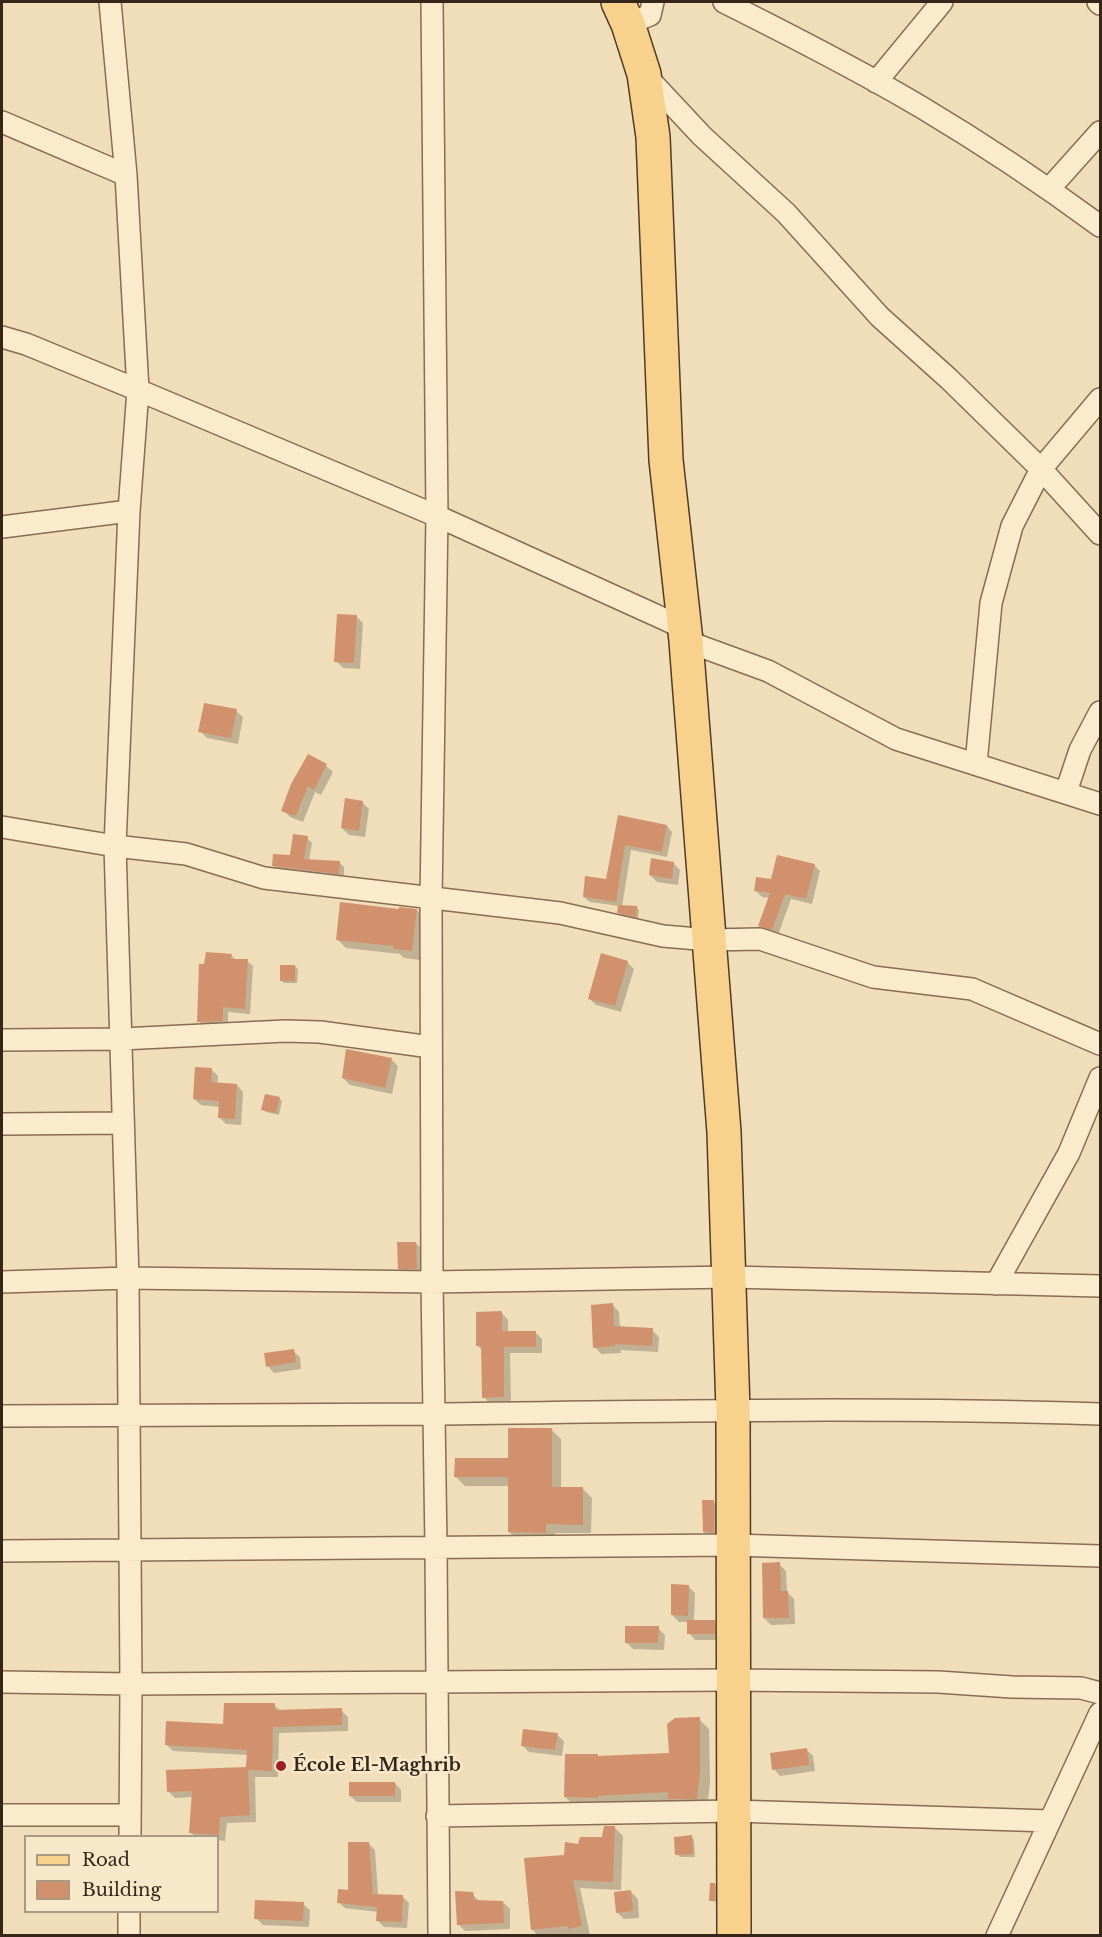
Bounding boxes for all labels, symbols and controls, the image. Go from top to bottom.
place label: École El-Maghrib [293,1755,461,1777]
marker: École El-Maghrib [274,1759,288,1773]
legend [24,1835,219,1913]
text: Road [82,1849,130,1871]
text: Building [82,1879,161,1901]

